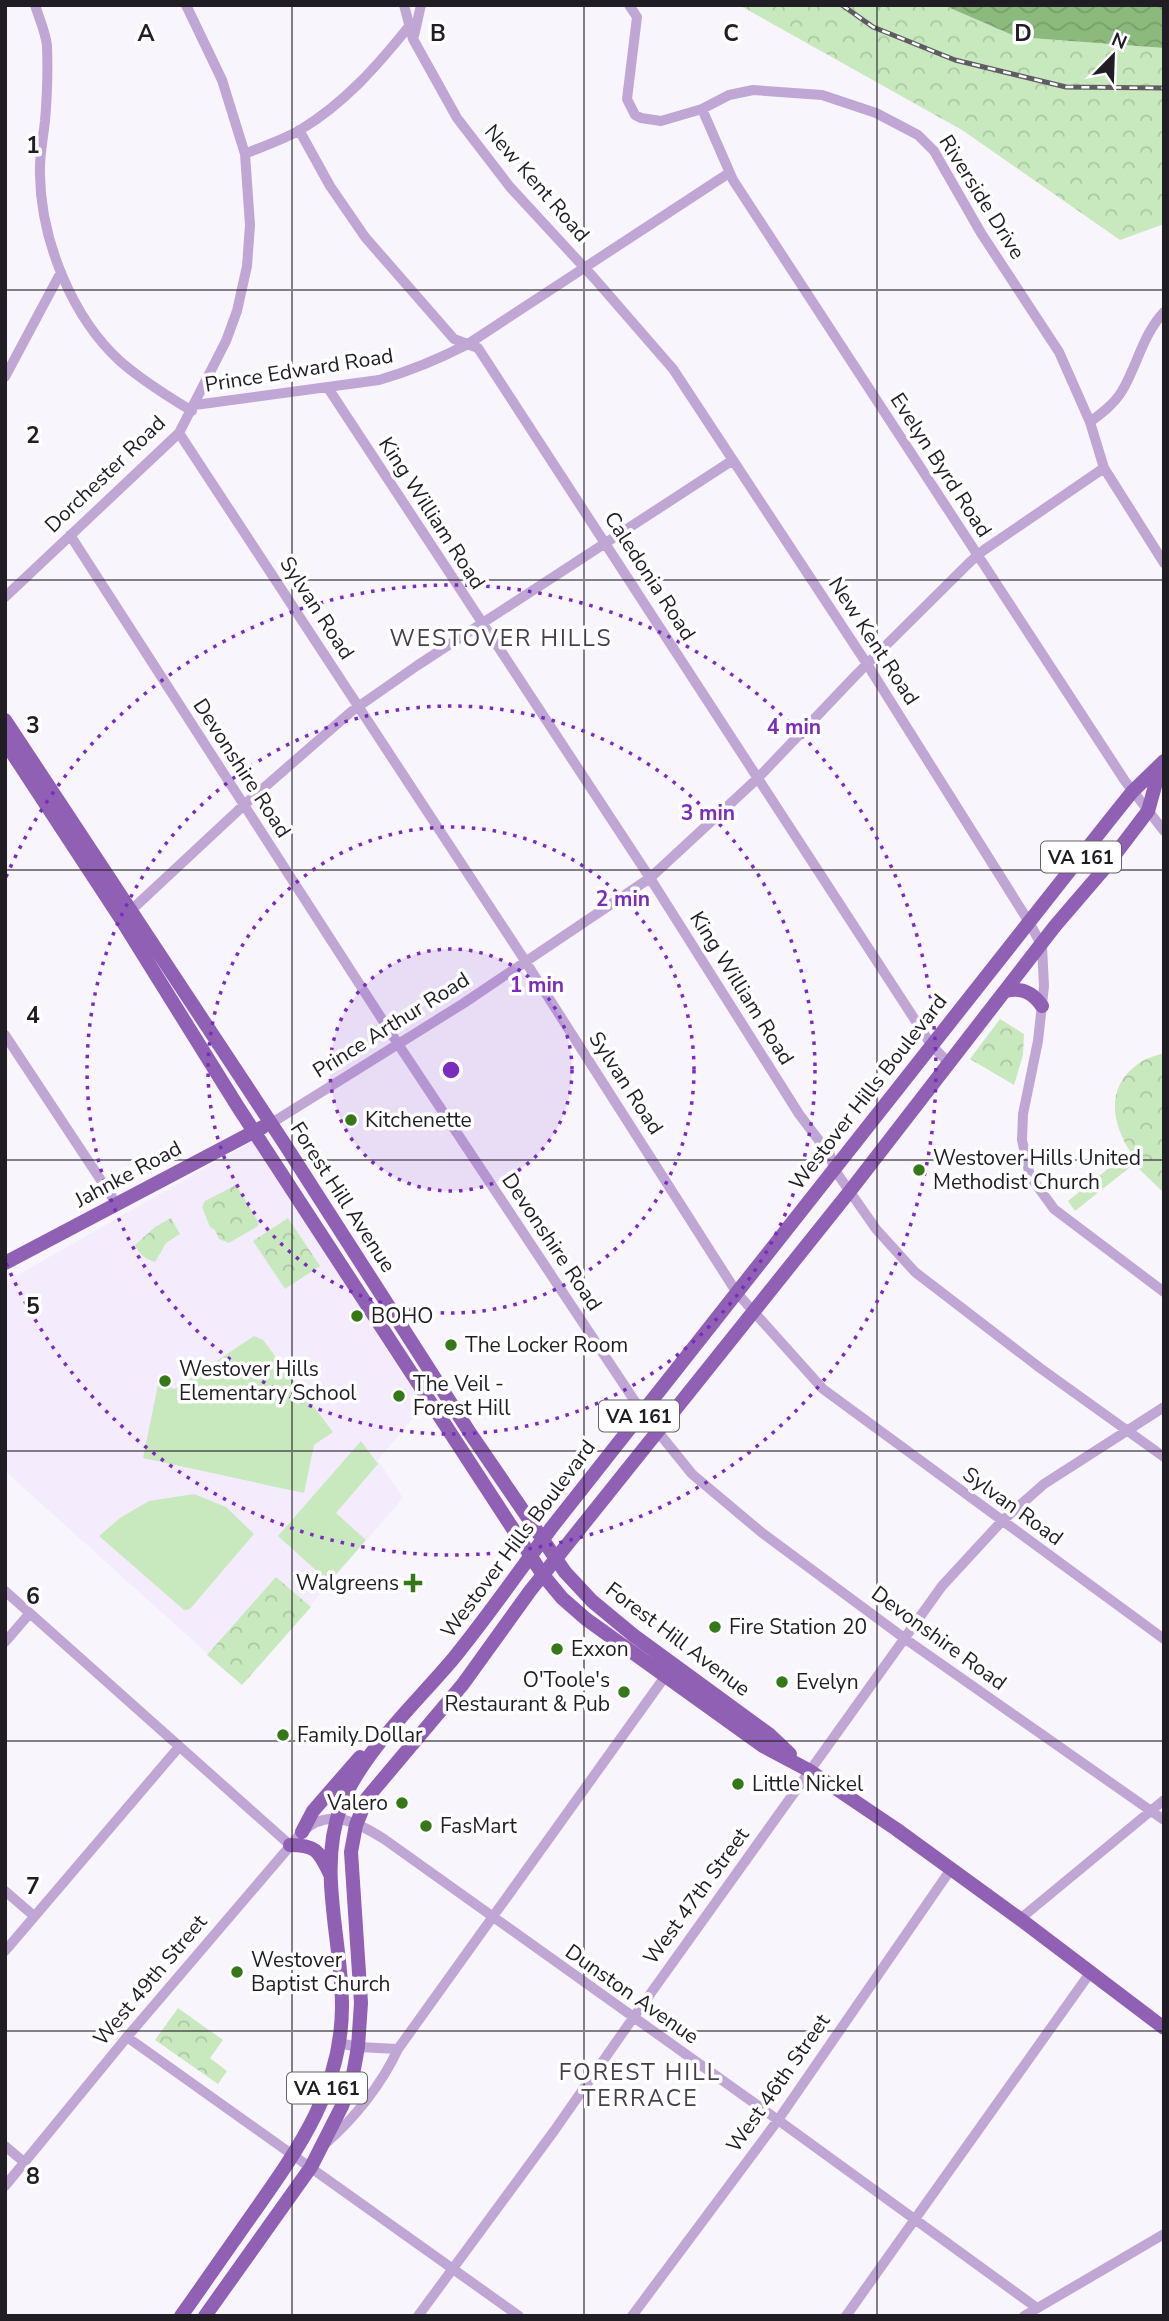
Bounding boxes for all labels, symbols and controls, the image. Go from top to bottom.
text: A [137,18,155,49]
text: B [430,18,446,49]
text: C [723,18,739,49]
text: D [1014,18,1032,49]
north arrow [1078,21,1148,91]
text: N [1108,27,1131,56]
street label: New Kent Road [478,118,596,248]
street label: Riverside Drive [933,129,1031,265]
text: 1 [26,130,40,161]
street label: Prince Edward Road [203,341,395,399]
street label: Evelyn Byrd Road [884,387,998,543]
street label: Dorchester Road [39,409,171,539]
text: 2 [26,420,40,451]
street label: King William Road [372,431,492,595]
street label: Caledonia Road [598,506,702,646]
street label: Sylvan Road [273,551,361,665]
street label: New Kent Road [822,572,926,710]
district label: WESTOVER HILLS [389,623,613,654]
street label: Devonshire Road [187,693,297,843]
text: 3 [26,710,40,741]
text: 4 min [767,713,821,741]
text: 3 min [681,799,735,827]
road number: VA 161 [1041,842,1121,872]
text: 2 min [596,885,650,913]
street label: King William Road [683,906,801,1070]
street label: Prince Arthur Road [307,966,475,1084]
text: 1 min [510,971,564,999]
street label: Westover Hills Boulevard [783,988,953,1196]
text: 4 [26,1000,40,1031]
street label: Sylvan Road [582,1026,670,1140]
centre of rings [439,1058,463,1082]
place label: Kitchenette [365,1106,472,1134]
marker: Kitchenette [343,1112,359,1128]
street label: Forest Hill Avenue [284,1116,402,1278]
street label: Jahnke Road [69,1134,186,1214]
place label: Westover Hills United Methodist Church [933,1144,1141,1196]
marker: Westover Hills United Methodist Church [911,1162,927,1178]
street label: Devonshire Road [495,1168,609,1316]
text: 5 [26,1291,40,1322]
place label: BOHO [371,1302,433,1330]
marker: BOHO [349,1308,365,1324]
place label: The Locker Room [465,1331,628,1359]
marker: The Locker Room [443,1337,459,1353]
place label: Westover Hills Elementary School [179,1355,357,1407]
place label: The Veil - Forest Hill [413,1370,511,1422]
marker: Westover Hills Elementary School [157,1373,173,1389]
marker: The Veil - Forest Hill [391,1388,407,1404]
road number: VA 161 [599,1400,679,1432]
street label: Westover Hills Boulevard [434,1434,602,1644]
street label: Sylvan Road [957,1460,1069,1552]
place label: Walgreens [296,1569,399,1597]
marker: Walgreens [405,1575,421,1591]
street label: Forest Hill Avenue [600,1575,756,1703]
street label: Devonshire Road [866,1579,1012,1697]
text: 6 [26,1581,40,1612]
place label: Fire Station 20 [729,1613,867,1641]
marker: Fire Station 20 [707,1619,723,1635]
place label: Exxon [571,1635,629,1663]
marker: Exxon [549,1641,565,1657]
place label: O'Toole's Restaurant & Pub [444,1666,610,1718]
place label: Evelyn [796,1668,859,1696]
marker: Evelyn [774,1674,790,1690]
marker: O'Toole's Restaurant & Pub [616,1684,632,1700]
place label: Family Dollar [297,1721,423,1749]
marker: Family Dollar [275,1727,291,1743]
place label: Little Nickel [752,1770,864,1798]
marker: Little Nickel [730,1776,746,1792]
place label: Valero [326,1789,388,1817]
marker: Valero [394,1795,410,1811]
place label: FasMart [440,1812,517,1840]
marker: FasMart [418,1818,434,1834]
street label: West 47th Street [637,1821,756,1970]
text: 7 [26,1871,40,1902]
street label: West 49th Street [87,1908,214,2051]
street label: Dunston Avenue [560,1938,704,2050]
place label: Westover Baptist Church [251,1946,390,1998]
marker: Westover Baptist Church [229,1964,245,1980]
street label: West 46th Street [720,2008,837,2158]
district label: FOREST HILL TERRACE [559,2057,721,2114]
road number: VA 161 [287,2072,367,2104]
text: 8 [26,2161,40,2192]

